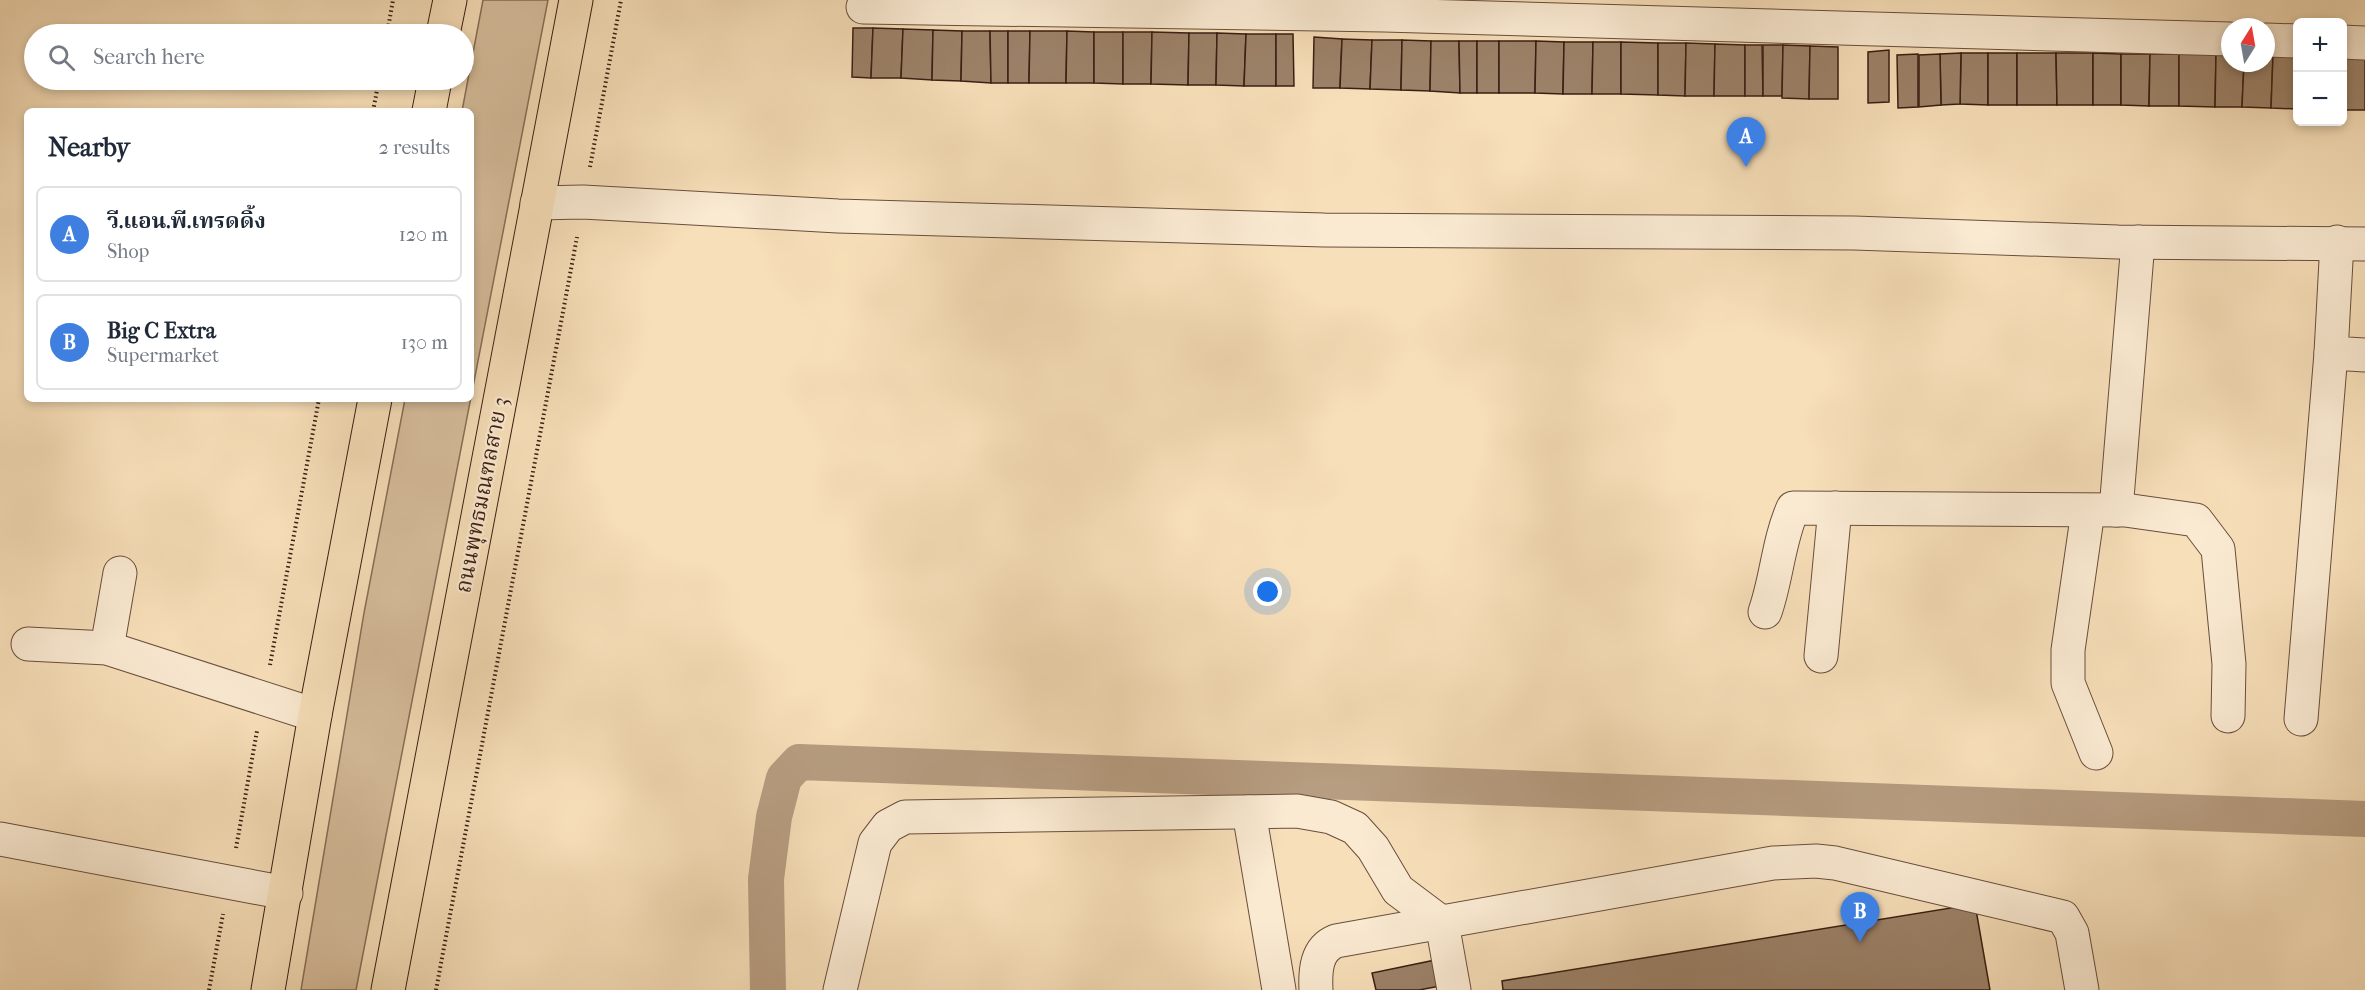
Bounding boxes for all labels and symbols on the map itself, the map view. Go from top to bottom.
north arrow [2221,18,2275,72]
pin: A [1726,118,1766,167]
street label: ถนนพุทธมณฑลสาย 3 [450,395,515,595]
your location [1253,577,1282,606]
pin: B [1840,892,1880,942]

